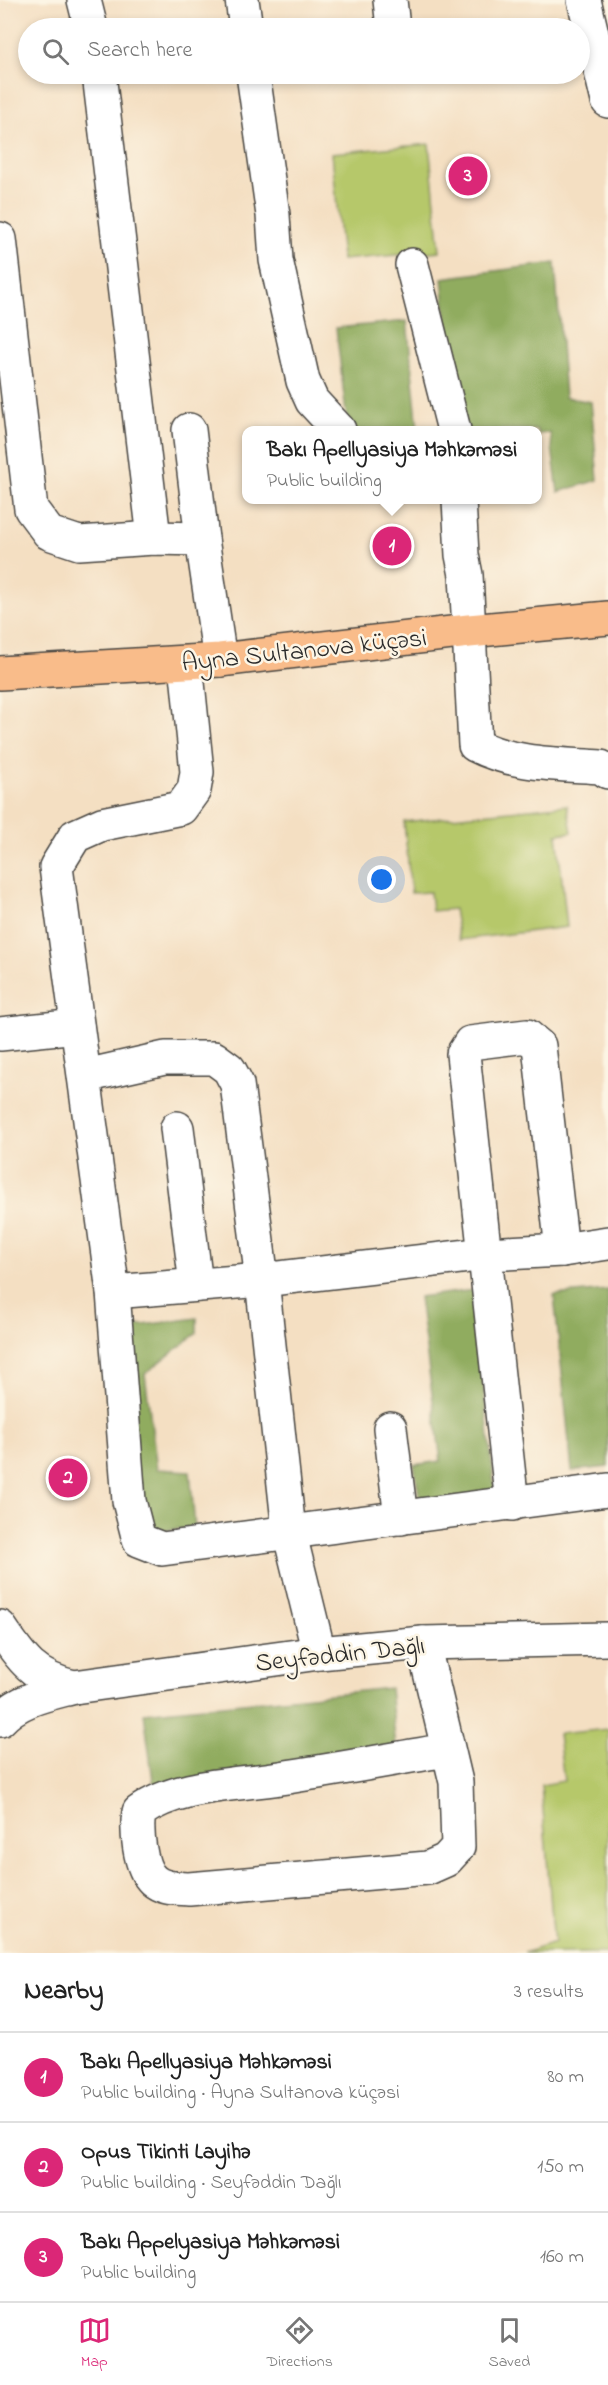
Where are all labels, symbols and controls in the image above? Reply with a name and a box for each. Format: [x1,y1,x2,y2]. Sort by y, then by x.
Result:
search box [18,18,590,84]
icon: search [39,35,72,68]
text: Search here [87,35,192,67]
pin: 3 [448,154,488,198]
popup [242,426,542,504]
text: Bakı Apellyasiya Məhkəməsi [267,435,517,467]
text: Public building [267,467,382,496]
pin: 1 [372,524,412,568]
street label: Ayna Sultanova küçəsi [180,620,429,684]
your location [367,865,396,894]
pin: 2 [48,1456,88,1500]
street label: Seyfəddin Dağlı [254,1628,427,1684]
text: Nearby [24,1973,103,2011]
text: 3 results [514,1978,584,2007]
text: Bakı Apellyasiya Məhkəməsi [81,2047,332,2079]
text: 1 [40,2063,47,2092]
text: 80 m [547,2063,584,2092]
text: Public building · Ayna Sultanova küçəsi [81,2079,400,2108]
text: Opus Tikinti Layihə [81,2137,251,2169]
text: 2 [39,2153,48,2182]
text: 150 m [537,2153,584,2182]
text: Public building · Seyfəddin Dağlı [81,2169,342,2198]
text: Bakı Appelyasiya Məhkəməsi [81,2227,340,2259]
text: 3 [39,2243,48,2272]
text: 160 m [540,2243,584,2272]
text: Public building [81,2259,196,2288]
tab: Map [78,2314,111,2374]
tab: Directions [266,2314,333,2374]
tab: Saved [488,2314,530,2374]

